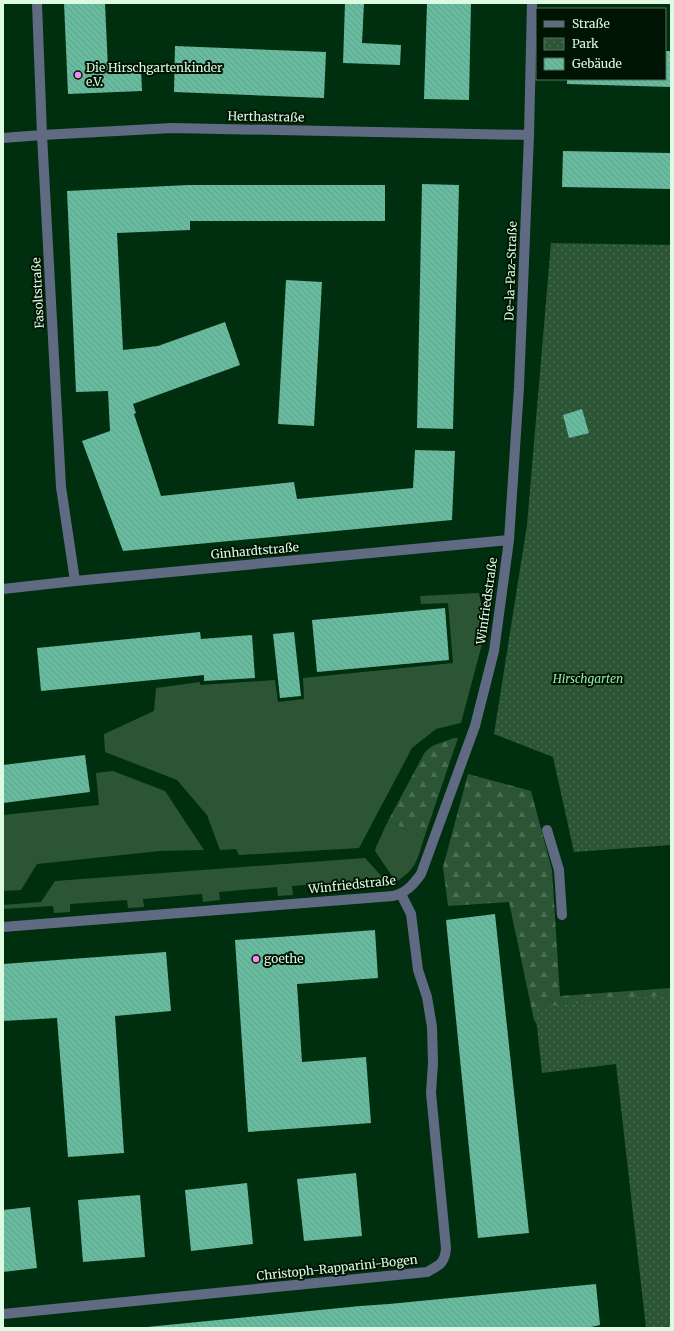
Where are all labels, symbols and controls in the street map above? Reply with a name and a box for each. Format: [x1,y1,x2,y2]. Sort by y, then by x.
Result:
legend [536,8,666,80]
text: Straße [572,16,610,31]
text: Park [572,36,599,51]
text: Gebäude [572,56,622,71]
place label: Die Hirschgartenkinder e.V. [86,60,223,89]
marker: Die Hirschgartenkinder e.V. [73,70,83,80]
street label: Herthastraße [228,108,305,125]
street label: De-la-Paz-Straße [501,221,520,321]
street label: Fasoltstraße [28,257,47,329]
street label: Ginhardtstraße [210,539,300,562]
street label: Winfriedstraße [473,556,500,647]
park label: Hirschgarten [552,671,623,686]
street label: Winfriedstraße [306,872,396,897]
place label: goethe [264,951,304,966]
marker: goethe [251,954,261,964]
street label: Christoph-Rapparini-Bogen [256,1252,418,1283]

